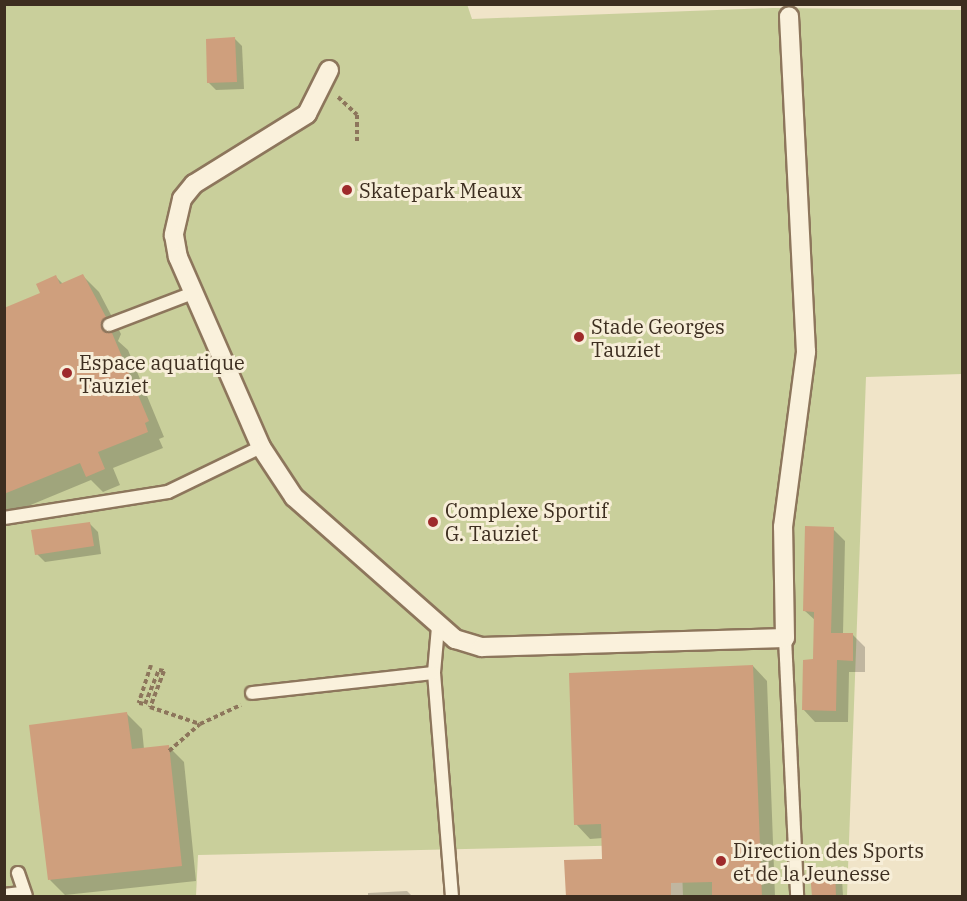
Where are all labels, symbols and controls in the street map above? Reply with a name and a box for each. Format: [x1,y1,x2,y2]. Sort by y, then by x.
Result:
place label: Skatepark Meaux [359,178,522,202]
marker: Skatepark Meaux [340,183,354,197]
place label: Stade Georges Tauziet [591,314,725,361]
marker: Stade Georges Tauziet [572,330,586,344]
place label: Espace aquatique Tauziet [79,350,245,397]
marker: Espace aquatique Tauziet [60,366,74,380]
place label: Complexe Sportif G. Tauziet [445,498,608,545]
marker: Complexe Sportif G. Tauziet [426,515,440,529]
place label: Direction des Sports et de la Jeunesse [733,838,924,885]
marker: Direction des Sports et de la Jeunesse [714,854,728,868]

